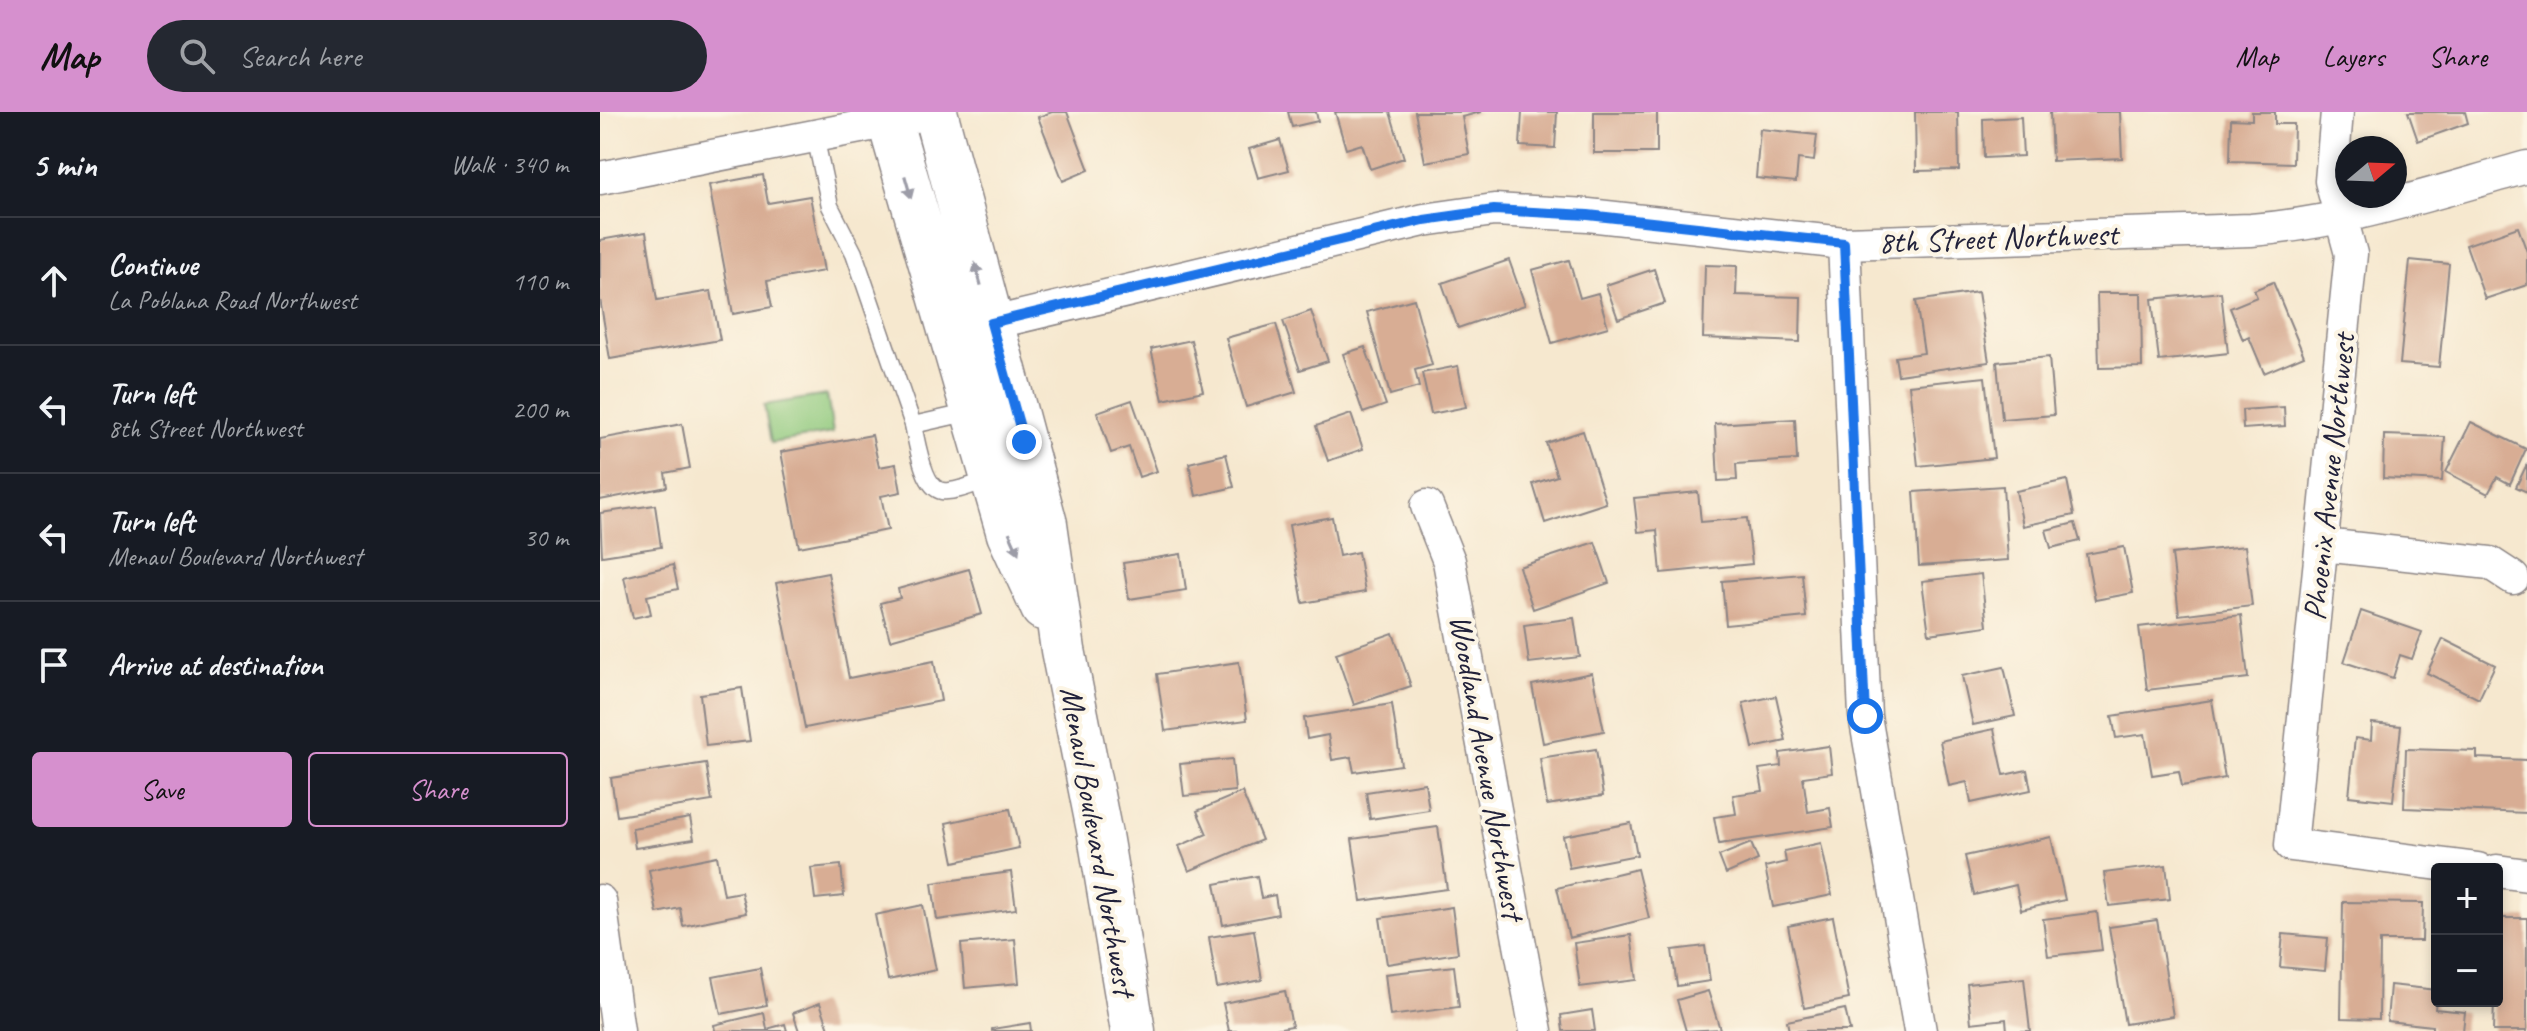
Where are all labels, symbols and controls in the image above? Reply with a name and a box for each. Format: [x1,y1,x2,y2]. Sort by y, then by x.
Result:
search box [147,20,707,92]
text: Map [40,33,99,80]
icon: search [175,34,219,78]
text: Search here [239,37,361,75]
text: Map [2236,39,2279,74]
text: Layers [2323,39,2384,74]
text: Share [2428,39,2487,74]
north arrow [2335,136,2407,208]
text: 5 min [32,143,97,186]
text: Walk · 340 m [451,148,568,181]
one-way arrow [902,176,915,200]
street label: 8th Street Northwest [1878,213,2122,263]
text: Continue [108,246,198,284]
icon: ahead [32,259,76,303]
one-way arrow [972,262,984,287]
text: 110 m [512,265,568,298]
text: La Poblana Road Northwest [108,284,357,317]
street label: Phoenix Avenue Northwest [2294,328,2365,622]
text: Turn left [108,374,195,412]
icon: left [32,387,76,431]
text: 200 m [512,393,568,426]
text: 8th Street Northwest [108,412,303,445]
route end [1006,424,1042,460]
text: Turn left [108,502,195,540]
icon: left [32,515,76,559]
text: 30 m [524,521,568,554]
one-way arrow [1007,532,1020,555]
text: Menaul Boulevard Northwest [108,540,362,573]
street label: Woodland Avenue Northwest [1440,612,1535,927]
icon: arrive [32,643,76,687]
text: Arrive at destination [108,646,323,684]
street label: Menaul Boulevard Northwest [1051,683,1146,1003]
route start [1847,698,1883,734]
button: Save [32,752,292,827]
button: Share [308,752,568,827]
map controls [2431,863,2503,1007]
button: + [2431,863,2503,935]
button: − [2431,935,2503,1007]

